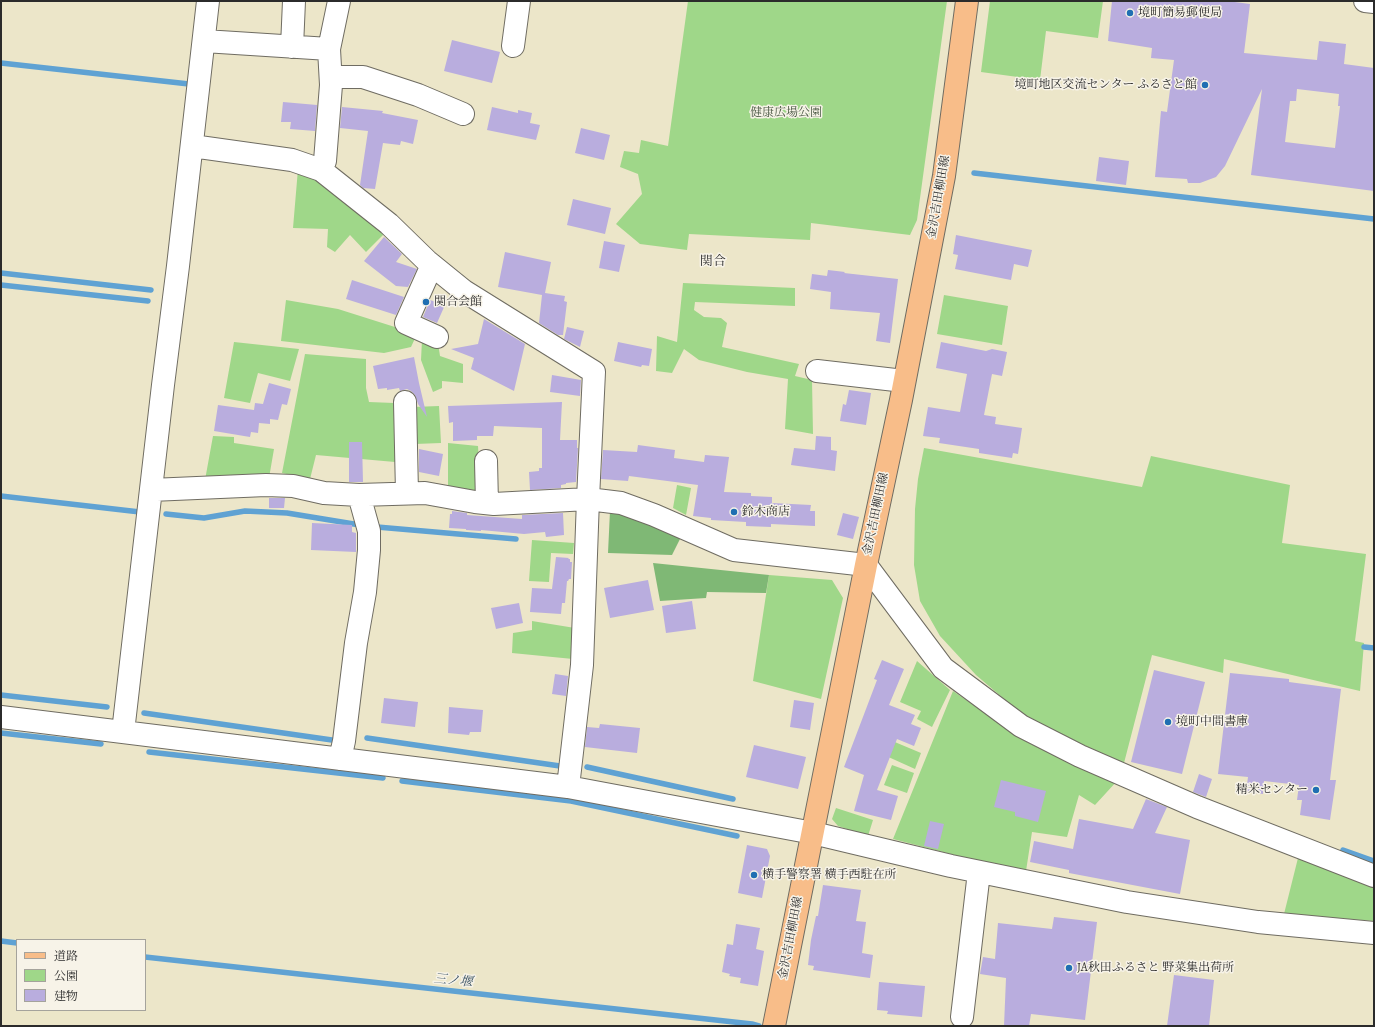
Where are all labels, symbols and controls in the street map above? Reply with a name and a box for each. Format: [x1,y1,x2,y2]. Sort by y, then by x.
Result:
place label: 境町簡易郵便局 [1138,6,1222,20]
marker: 境町簡易郵便局 [1125,8,1135,18]
place label: 境町地区交流センター ふるさと館 [1015,78,1197,92]
marker: 境町地区交流センター ふるさと館 [1200,80,1210,90]
park label: 健康広場公園 [750,106,822,120]
street label: 金沢吉田柳田線 [925,154,953,240]
district label: 関合 [700,254,726,270]
place label: 関合会館 [434,295,482,309]
marker: 関合会館 [421,297,431,307]
street label: 金沢吉田柳田線 [860,471,892,557]
place label: 鈴木商店 [742,505,790,519]
marker: 鈴木商店 [729,507,739,517]
place label: 境町中間書庫 [1176,715,1248,729]
marker: 境町中間書庫 [1163,717,1173,727]
place label: 精米センター [1236,783,1308,797]
marker: 精米センター [1311,785,1321,795]
place label: 横手警察署 横手西駐在所 [762,868,896,882]
marker: 横手警察署 横手西駐在所 [749,870,759,880]
street label: 金沢吉田柳田線 [776,895,806,981]
legend [16,939,146,1011]
text: 道路 [54,948,78,964]
place label: JA秋田ふるさと 野菜集出荷所 [1077,961,1234,975]
marker: JA秋田ふるさと 野菜集出荷所 [1064,963,1074,973]
text: 公園 [54,968,78,984]
water label: 三ノ堰 [433,971,473,991]
text: 建物 [54,988,78,1004]

